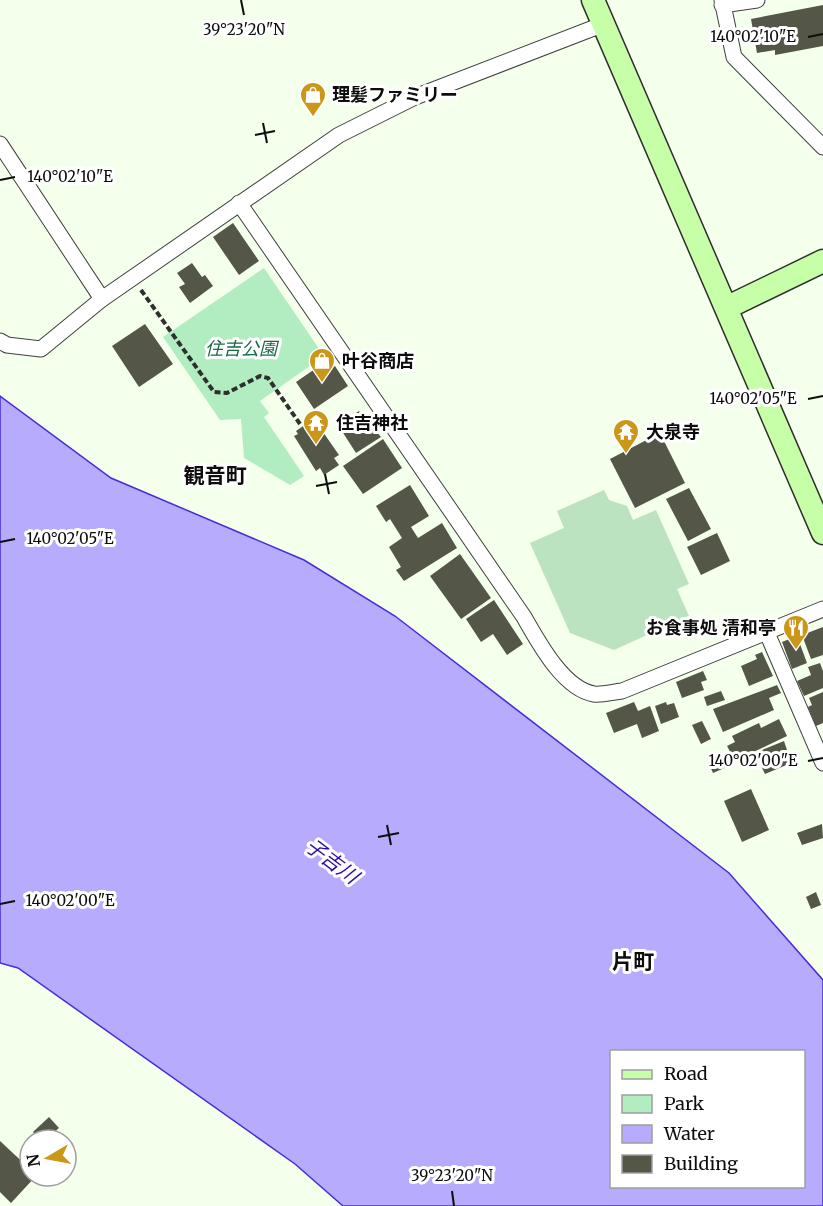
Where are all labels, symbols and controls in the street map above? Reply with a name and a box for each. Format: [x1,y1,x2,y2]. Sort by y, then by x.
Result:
text: 39°23'20"N [203,20,285,39]
text: 140°02'10"E [710,27,796,46]
shop icon: 理髪ファミリー [298,80,328,118]
place label: 理髪ファミリー [332,83,458,106]
text: 140°02'10"E [27,167,113,186]
park label: 住吉公園 [205,337,280,360]
shop icon: 叶谷商店 [307,346,337,384]
place label: 叶谷商店 [342,349,414,372]
text: 140°02'05"E [709,389,797,408]
temple icon: 住吉神社 [301,408,331,446]
place label: 住吉神社 [336,411,408,434]
temple icon: 大泉寺 [611,417,641,455]
place label: 大泉寺 [646,420,700,443]
district label: 観音町 [184,462,247,489]
text: 140°02'05"E [26,529,114,548]
restaurant icon: お食事処 清和亭 [781,613,811,651]
place label: お食事処 清和亭 [646,616,776,639]
text: 140°02'00"E [709,751,798,770]
water label: 子吉川 [301,833,365,890]
text: 140°02'00"E [26,891,115,910]
district label: 片町 [612,948,654,975]
legend [610,1050,805,1188]
text: Road [664,1062,708,1085]
text: Park [664,1092,705,1115]
text: Water [663,1122,715,1145]
north arrow [18,1128,78,1188]
text: N [22,1152,44,1169]
text: Building [664,1152,738,1175]
text: 39°23'20"N [411,1166,493,1185]

